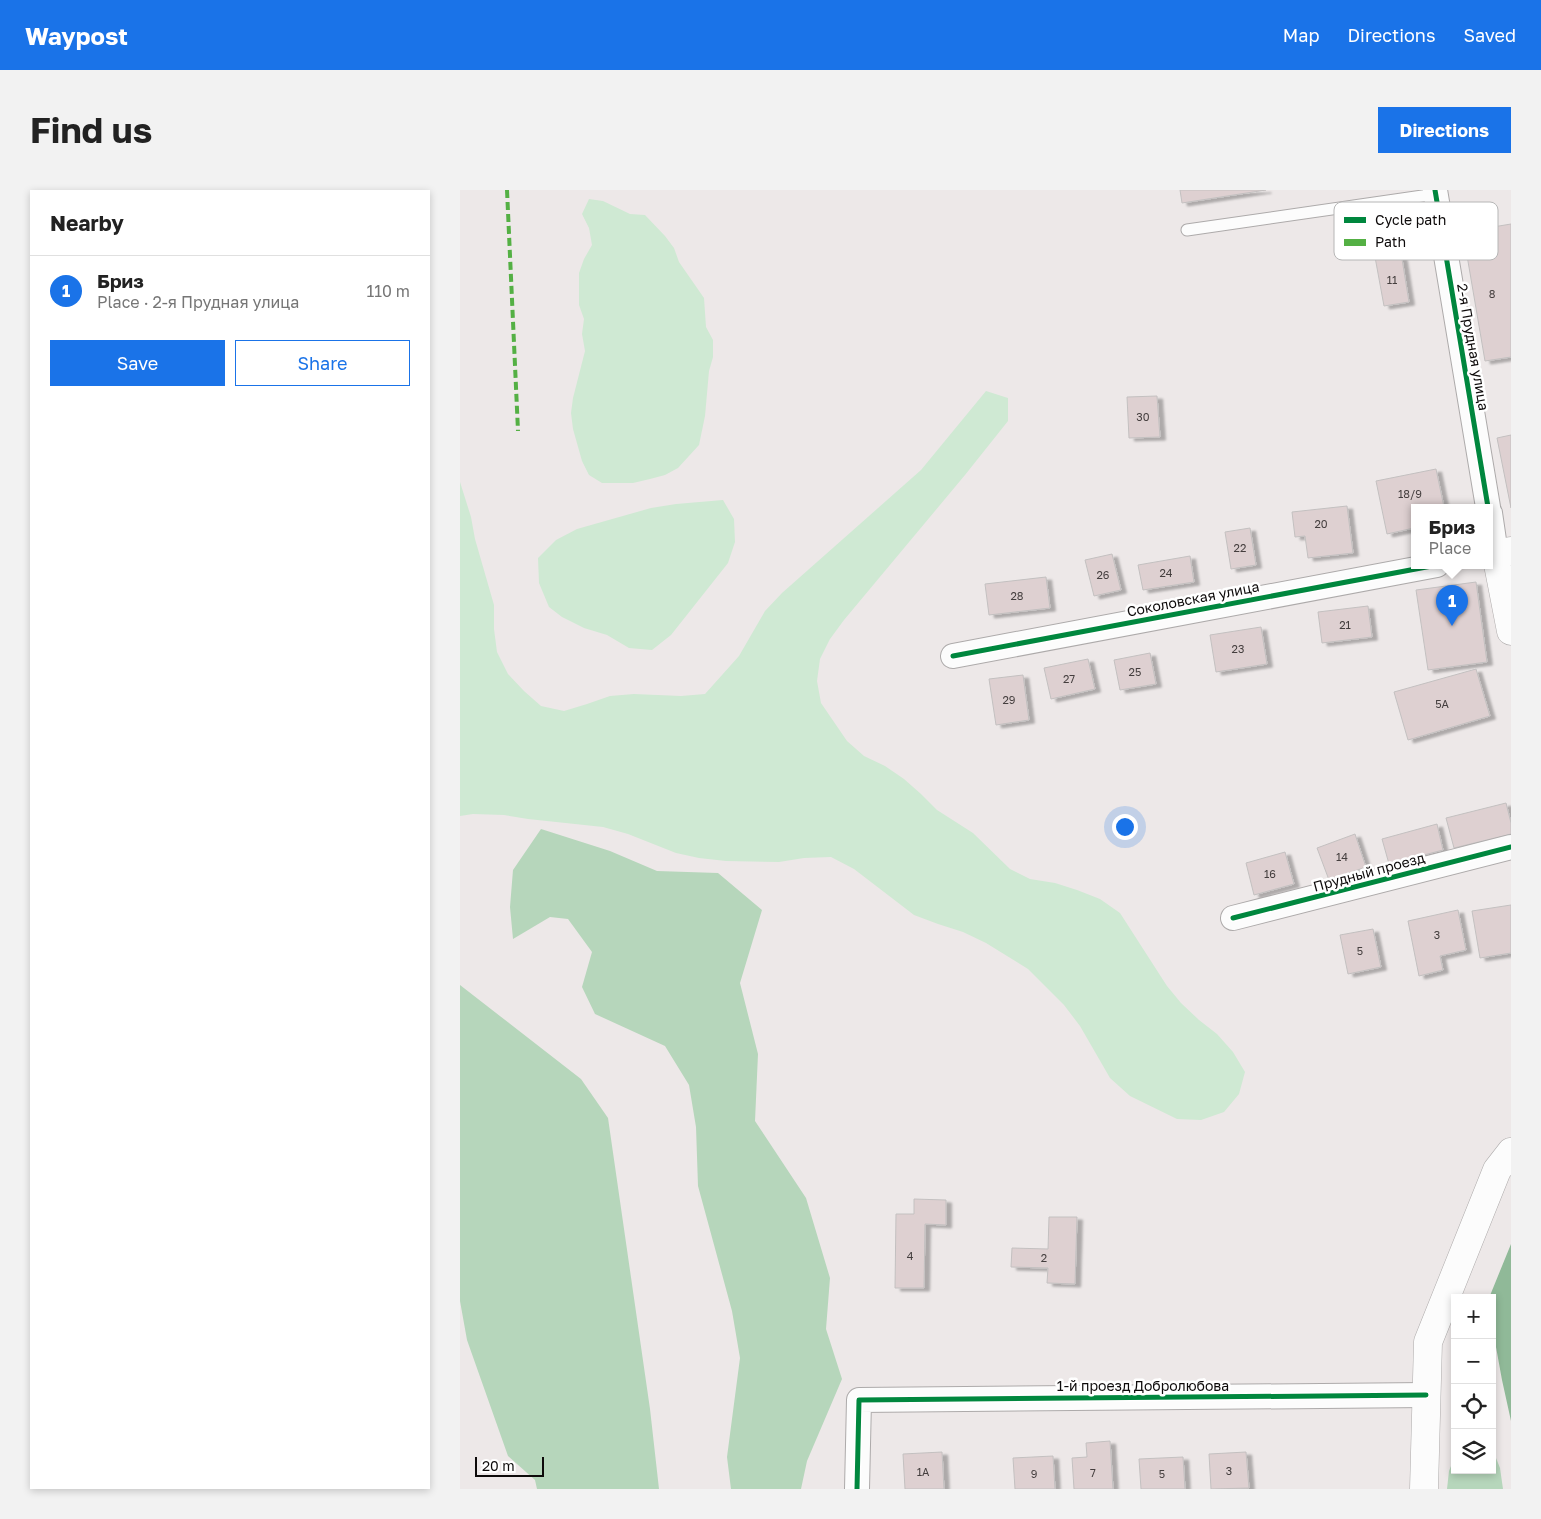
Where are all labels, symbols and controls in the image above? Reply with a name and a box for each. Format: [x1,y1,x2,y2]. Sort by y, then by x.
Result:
text: Waypost [25,21,128,50]
text: Map [1283,24,1319,46]
text: Directions [1347,24,1435,46]
text: Saved [1463,24,1516,46]
button: Directions [1378,107,1511,153]
text: Find us [30,109,152,151]
legend [1334,202,1498,260]
text: Nearby [50,210,124,236]
text: Cycle path [1375,211,1446,228]
text: Path [1375,233,1406,250]
text: Бриз [97,269,144,292]
house number: 11 [1387,273,1397,286]
text: 1 [62,281,70,301]
text: 110 m [366,281,410,301]
street label: 2-я Прудная улица [1454,282,1493,412]
house number: 8 [1489,287,1496,300]
text: Place · 2-я Прудная улица [97,292,299,312]
button: Save [50,340,225,386]
button: Share [235,340,410,386]
house number: 30 [1136,410,1150,423]
house number: 18/9 [1398,487,1422,500]
popup [1411,504,1493,569]
text: Бриз [1429,515,1475,538]
house number: 20 [1314,517,1328,530]
text: Place [1429,538,1471,558]
house number: 22 [1234,541,1246,554]
house number: 24 [1159,566,1173,579]
house number: 26 [1096,568,1110,581]
street label: Соколовская улица [1125,577,1260,620]
pin: 1 [1436,585,1468,626]
house number: 28 [1010,589,1024,602]
house number: 21 [1339,618,1351,631]
house number: 23 [1232,642,1244,655]
house number: 25 [1129,665,1141,678]
house number: 27 [1063,672,1075,685]
house number: 29 [1002,693,1016,706]
house number: 5А [1435,697,1450,710]
your location [1112,814,1138,840]
street label: Прудный проезд [1311,848,1427,895]
house number: 14 [1336,850,1348,863]
house number: 16 [1264,867,1276,880]
house number: 3 [1434,928,1440,941]
house number: 5 [1357,944,1363,957]
house number: 4 [907,1249,914,1262]
house number: 2 [1041,1251,1047,1264]
map controls [1451,1294,1496,1474]
button: + [1451,1294,1496,1339]
button: − [1451,1339,1496,1384]
street label: 1-й проезд Добролюбова [1057,1377,1229,1394]
button: locate [1451,1384,1496,1429]
button: layers [1451,1429,1496,1474]
scale bar [475,1454,544,1477]
text: 20 m [482,1457,515,1474]
house number: 3 [1226,1464,1232,1477]
house number: 1А [917,1465,930,1478]
house number: 7 [1090,1466,1096,1479]
house number: 9 [1031,1467,1037,1480]
house number: 5 [1159,1467,1165,1480]

